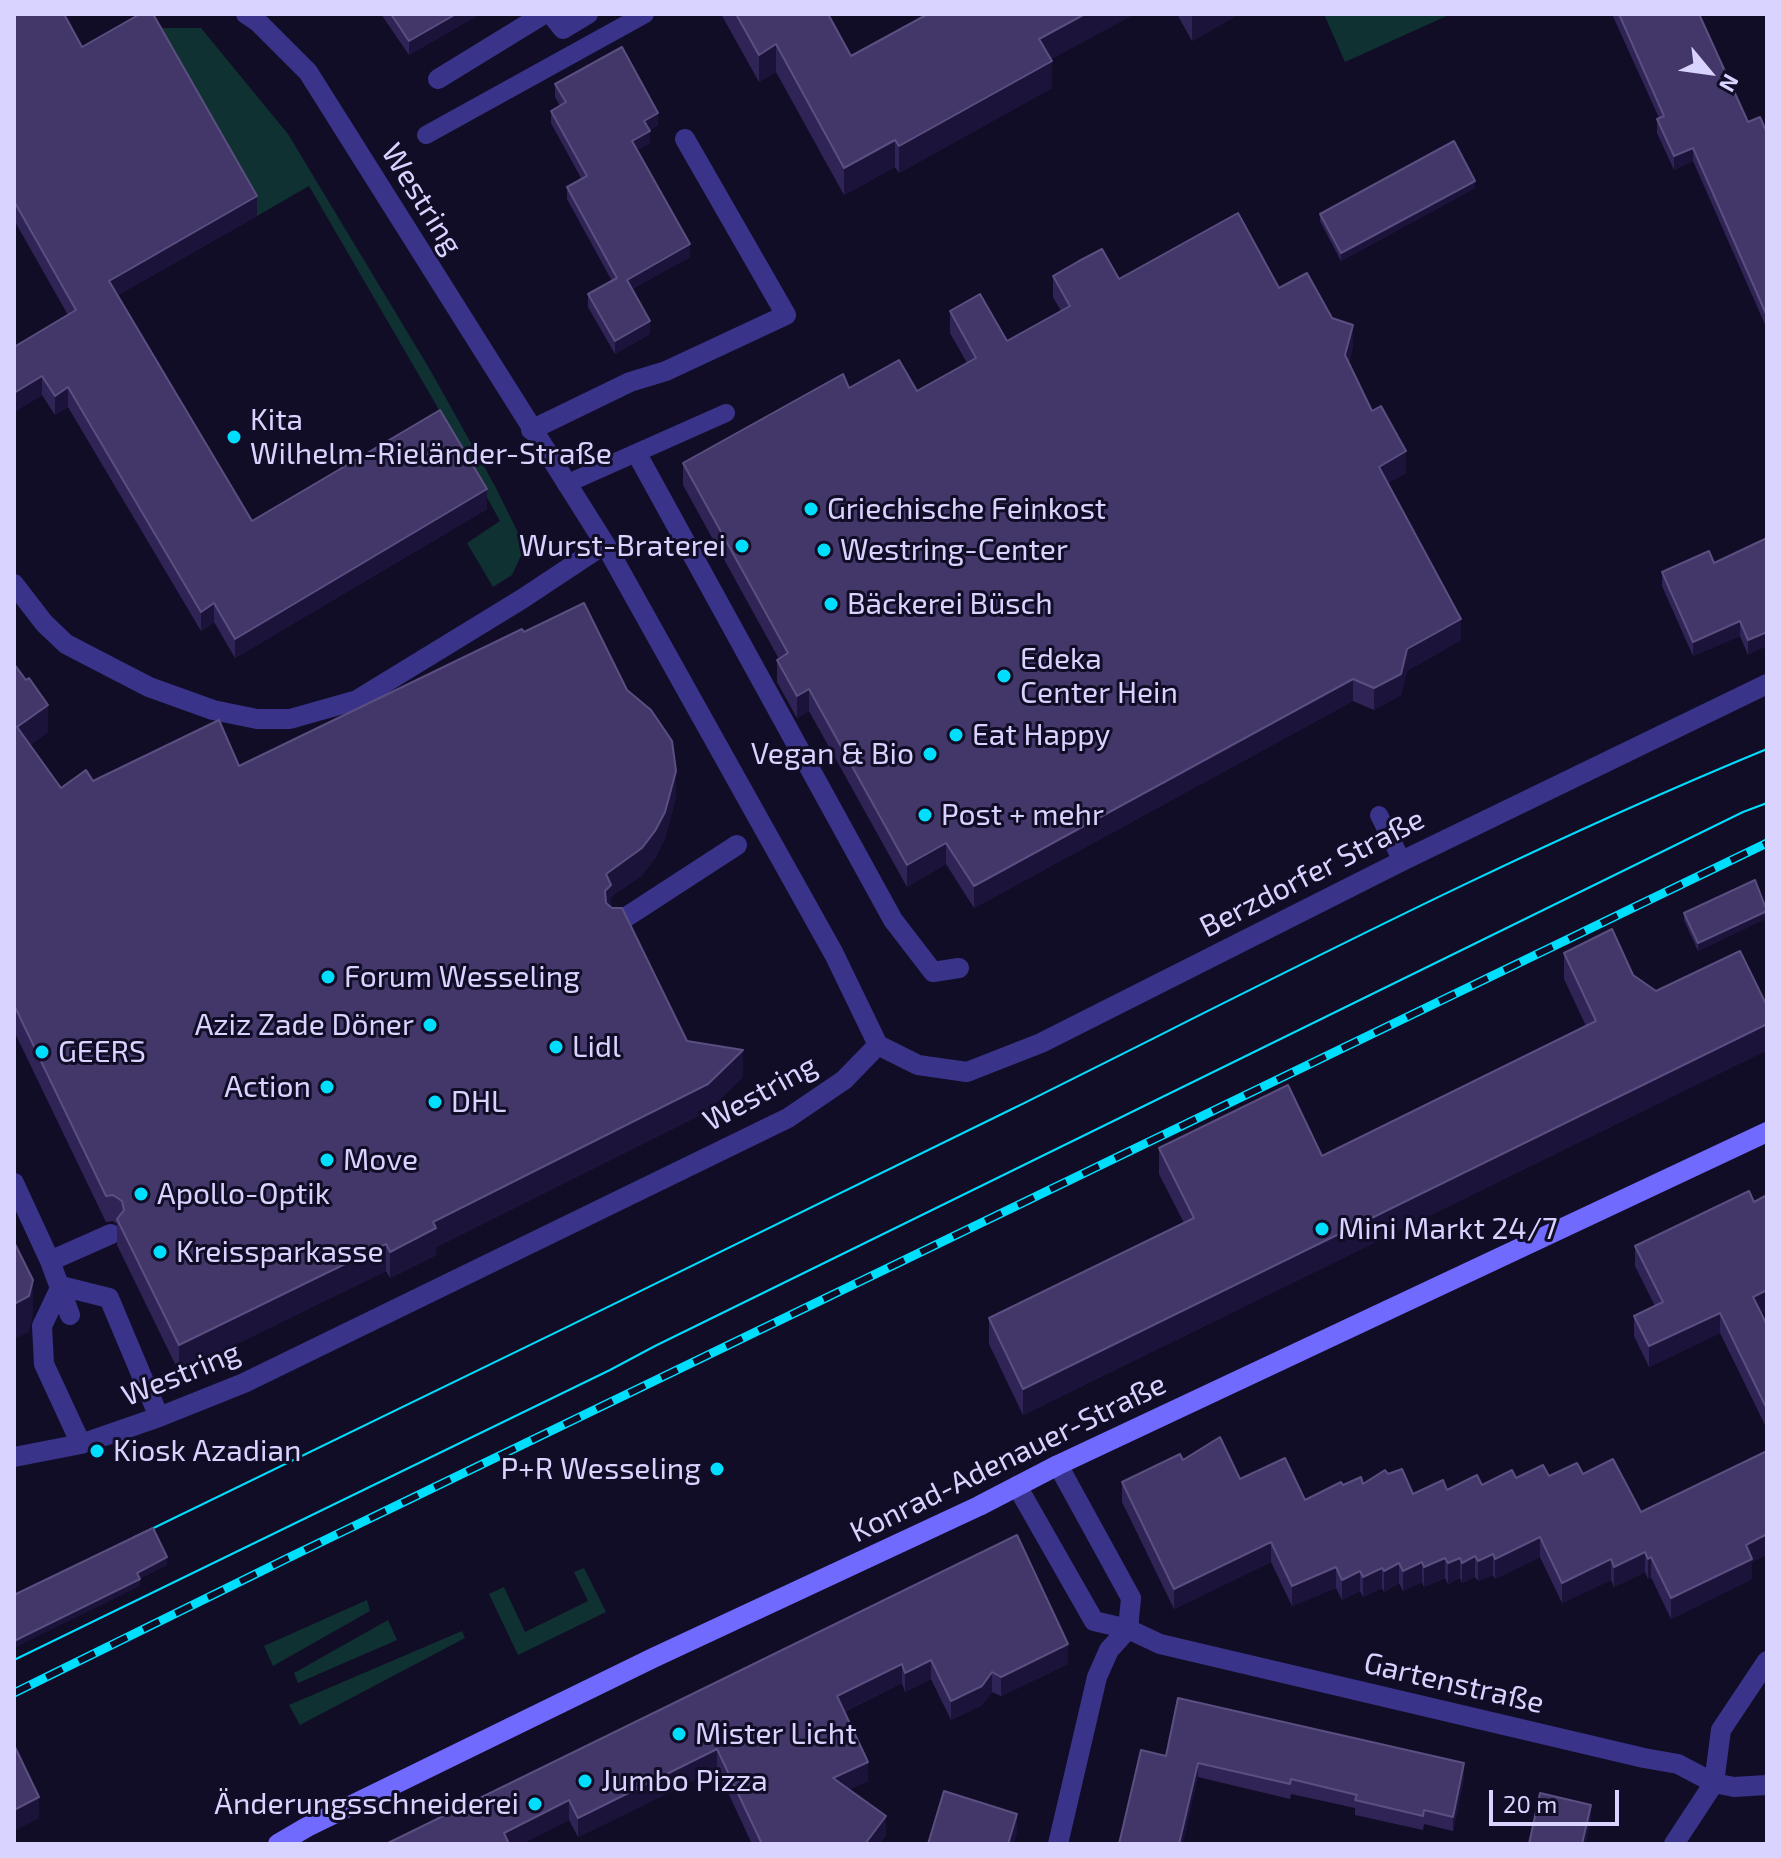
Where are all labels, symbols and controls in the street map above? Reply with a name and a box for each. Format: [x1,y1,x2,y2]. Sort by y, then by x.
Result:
north arrow [1669,32,1749,112]
text: N [1715,70,1745,97]
street label: Westring [374,137,470,261]
place label: Kita Wilhelm-Rieländer-Straße [250,402,612,472]
marker: Kita Wilhelm-Rieländer-Straße [225,428,243,446]
place label: Griechische Feinkost [827,491,1106,527]
marker: Griechische Feinkost [802,500,820,518]
place label: Wurst-Braterei [519,528,726,564]
place label: Westring-Center [840,532,1068,568]
marker: Wurst-Braterei [733,537,751,555]
marker: Westring-Center [815,541,833,559]
place label: Bäckerei Büsch [847,586,1053,622]
marker: Bäckerei Büsch [822,595,840,613]
place label: Edeka Center Hein [1020,641,1178,712]
marker: Edeka Center Hein [995,667,1013,685]
place label: Eat Happy [972,717,1110,753]
marker: Eat Happy [947,726,965,744]
place label: Vegan & Bio [751,736,914,772]
marker: Vegan & Bio [921,745,939,763]
place label: Post + mehr [941,797,1104,833]
street label: Berzdorfer Straße [1194,801,1430,945]
marker: Post + mehr [916,806,934,824]
place label: Forum Wesseling [344,959,580,995]
marker: Forum Wesseling [319,968,337,986]
place label: Aziz Zade Döner [195,1007,414,1043]
marker: Aziz Zade Döner [421,1016,439,1034]
place label: Lidl [572,1029,621,1065]
place label: GEERS [58,1034,146,1070]
marker: Lidl [547,1038,565,1056]
marker: GEERS [33,1043,51,1061]
street label: Westring [697,1047,823,1139]
place label: Action [224,1069,311,1105]
marker: Action [318,1078,336,1096]
place label: DHL [451,1084,506,1120]
marker: DHL [426,1093,444,1111]
place label: Move [343,1142,418,1178]
marker: Move [318,1151,336,1169]
place label: Apollo-Optik [157,1176,330,1212]
marker: Apollo-Optik [132,1185,150,1203]
place label: Mini Markt 24/7 [1338,1211,1558,1247]
marker: Mini Markt 24/7 [1313,1220,1331,1238]
place label: Kreissparkasse [176,1234,384,1270]
marker: Kreissparkasse [151,1243,169,1261]
street label: Westring [117,1334,245,1414]
street label: Konrad-Adenauer-Straße [844,1366,1172,1550]
place label: Kiosk Azadian [113,1433,301,1469]
marker: Kiosk Azadian [88,1442,106,1460]
place label: P+R Wesseling [500,1451,701,1487]
marker: P+R Wesseling [708,1460,726,1478]
street label: Gartenstraße [1360,1645,1548,1721]
place label: Mister Licht [695,1716,857,1752]
marker: Mister Licht [670,1725,688,1743]
place label: Jumbo Pizza [601,1763,768,1799]
marker: Jumbo Pizza [576,1772,594,1790]
scale bar [1493,1774,1623,1824]
place label: Änderungsschneiderei [214,1786,519,1822]
text: 20 m [1503,1789,1557,1818]
marker: Änderungsschneiderei [526,1795,544,1813]

